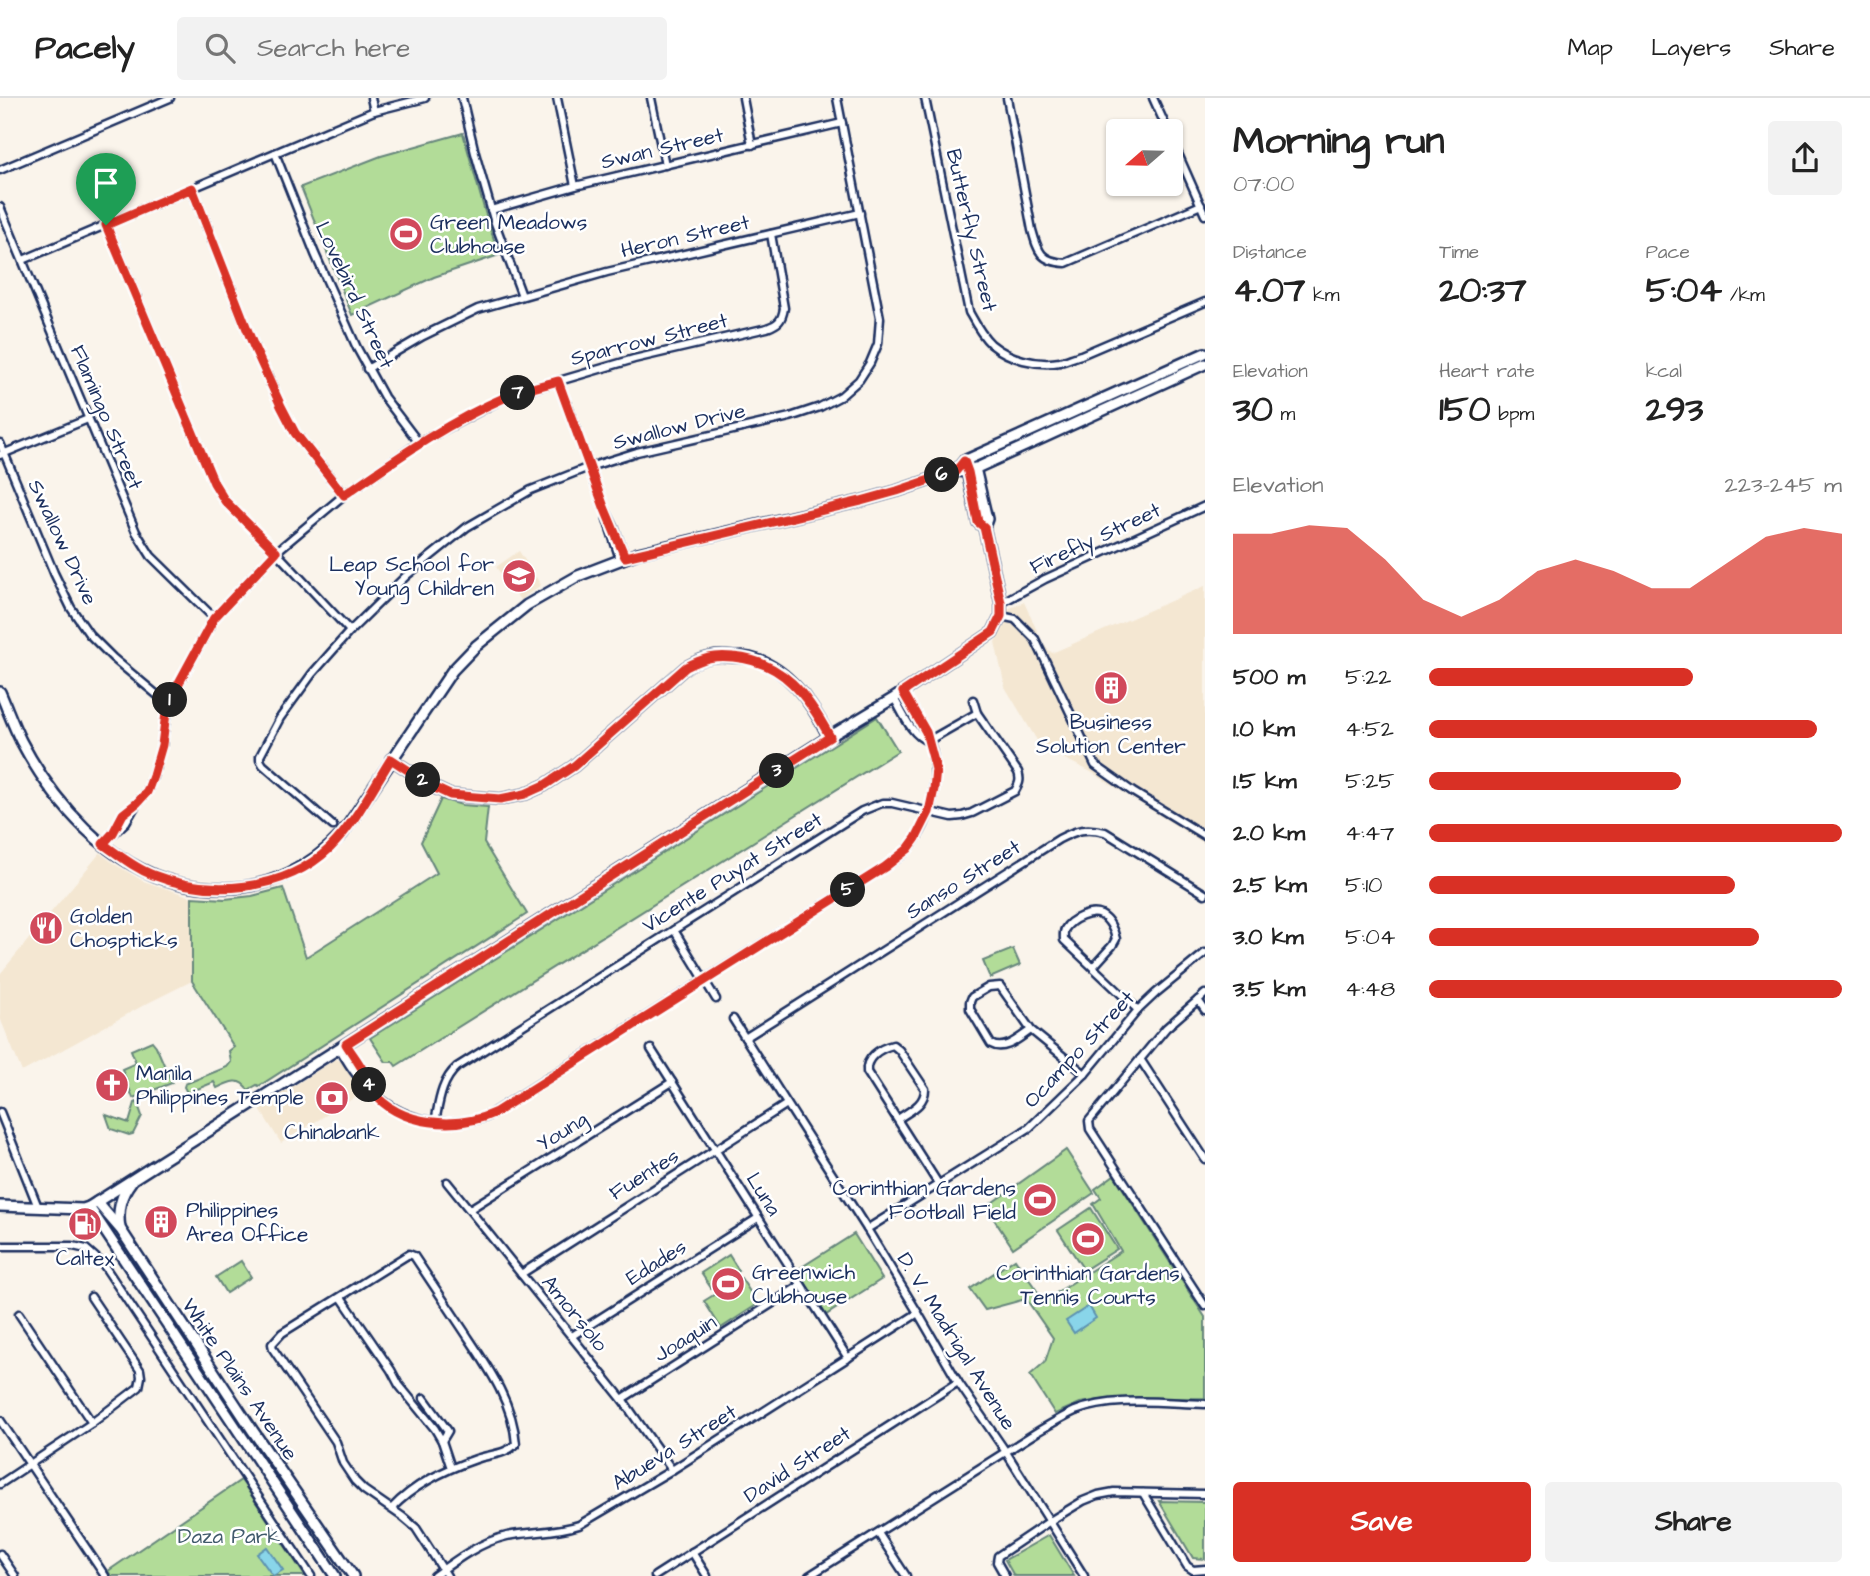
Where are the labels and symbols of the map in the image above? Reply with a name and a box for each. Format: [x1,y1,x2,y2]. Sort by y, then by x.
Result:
north arrow [1106,119,1183,196]
street label: Swan Street [598,120,727,177]
street label: Butterfly Street [937,146,1004,315]
pin [76,153,136,225]
street label: Heron Street [618,207,753,265]
place label: Green Meadows Clubhouse [430,208,587,261]
sports icon: Green Meadows Clubhouse [387,215,425,253]
street label: Lovebird Street [308,217,402,374]
street label: Sparrow Street [567,306,731,374]
street label: Flamingo Street [61,340,150,495]
pin: 7 [500,376,536,410]
street label: Swallow Drive [610,396,748,457]
pin: 6 [925,458,960,492]
street label: Swallow Drive [21,475,104,610]
street label: Firefly Street [1025,495,1167,583]
place label: Leap School for Young Children [329,550,494,605]
school or university icon: Leap School for Young Children [500,557,538,595]
building icon: Business Solution Center [1092,669,1130,707]
pin: 1 [152,682,188,718]
place label: Business Solution Center [1036,708,1186,761]
pin: 3 [760,754,794,788]
pin: 2 [406,762,440,798]
street label: Vicente Puyat Street [637,805,830,941]
street label: Sanso Street [900,832,1027,926]
pin: 5 [830,872,866,908]
place label: Golden Chospticks [70,902,178,956]
restaurant icon: Golden Chospticks [27,909,65,947]
street label: Ocampo Street [1017,984,1143,1115]
place label: Manila Philippines Temple [136,1059,304,1113]
church icon: Manila Philippines Temple [93,1066,131,1104]
pin: 4 [352,1068,386,1102]
bank icon: Chinabank [313,1079,351,1117]
street label: Young [531,1104,594,1160]
place label: Chinabank [284,1118,380,1147]
street label: Fuentes [604,1142,685,1207]
street label: Luna [739,1167,788,1222]
place label: Corinthian Gardens Football Field [832,1174,1016,1227]
sports icon: Corinthian Gardens Football Field [1021,1181,1059,1219]
place label: Philippines Area Office [186,1196,308,1249]
building icon: Philippines Area Office [142,1203,180,1241]
fuel station icon: Caltex [66,1205,104,1243]
sports icon: Corinthian Gardens Tennis Courts [1069,1220,1107,1258]
street label: Edades [620,1232,692,1292]
place label: Caltex [56,1244,114,1273]
street label: D. V. Madrigal Avenue [888,1247,1023,1437]
place label: Greenwich Clubhouse [752,1258,856,1311]
place label: Corinthian Gardens Tennis Courts [996,1259,1180,1312]
sports icon: Greenwich Clubhouse [709,1265,747,1303]
street label: Amorsolo [535,1269,615,1358]
street label: White Plains Avenue [174,1292,305,1466]
street label: Joaquin [648,1308,722,1369]
street label: Abueva Street [606,1397,743,1497]
street label: David Street [738,1419,857,1510]
park label: Daza Park [178,1522,280,1551]

